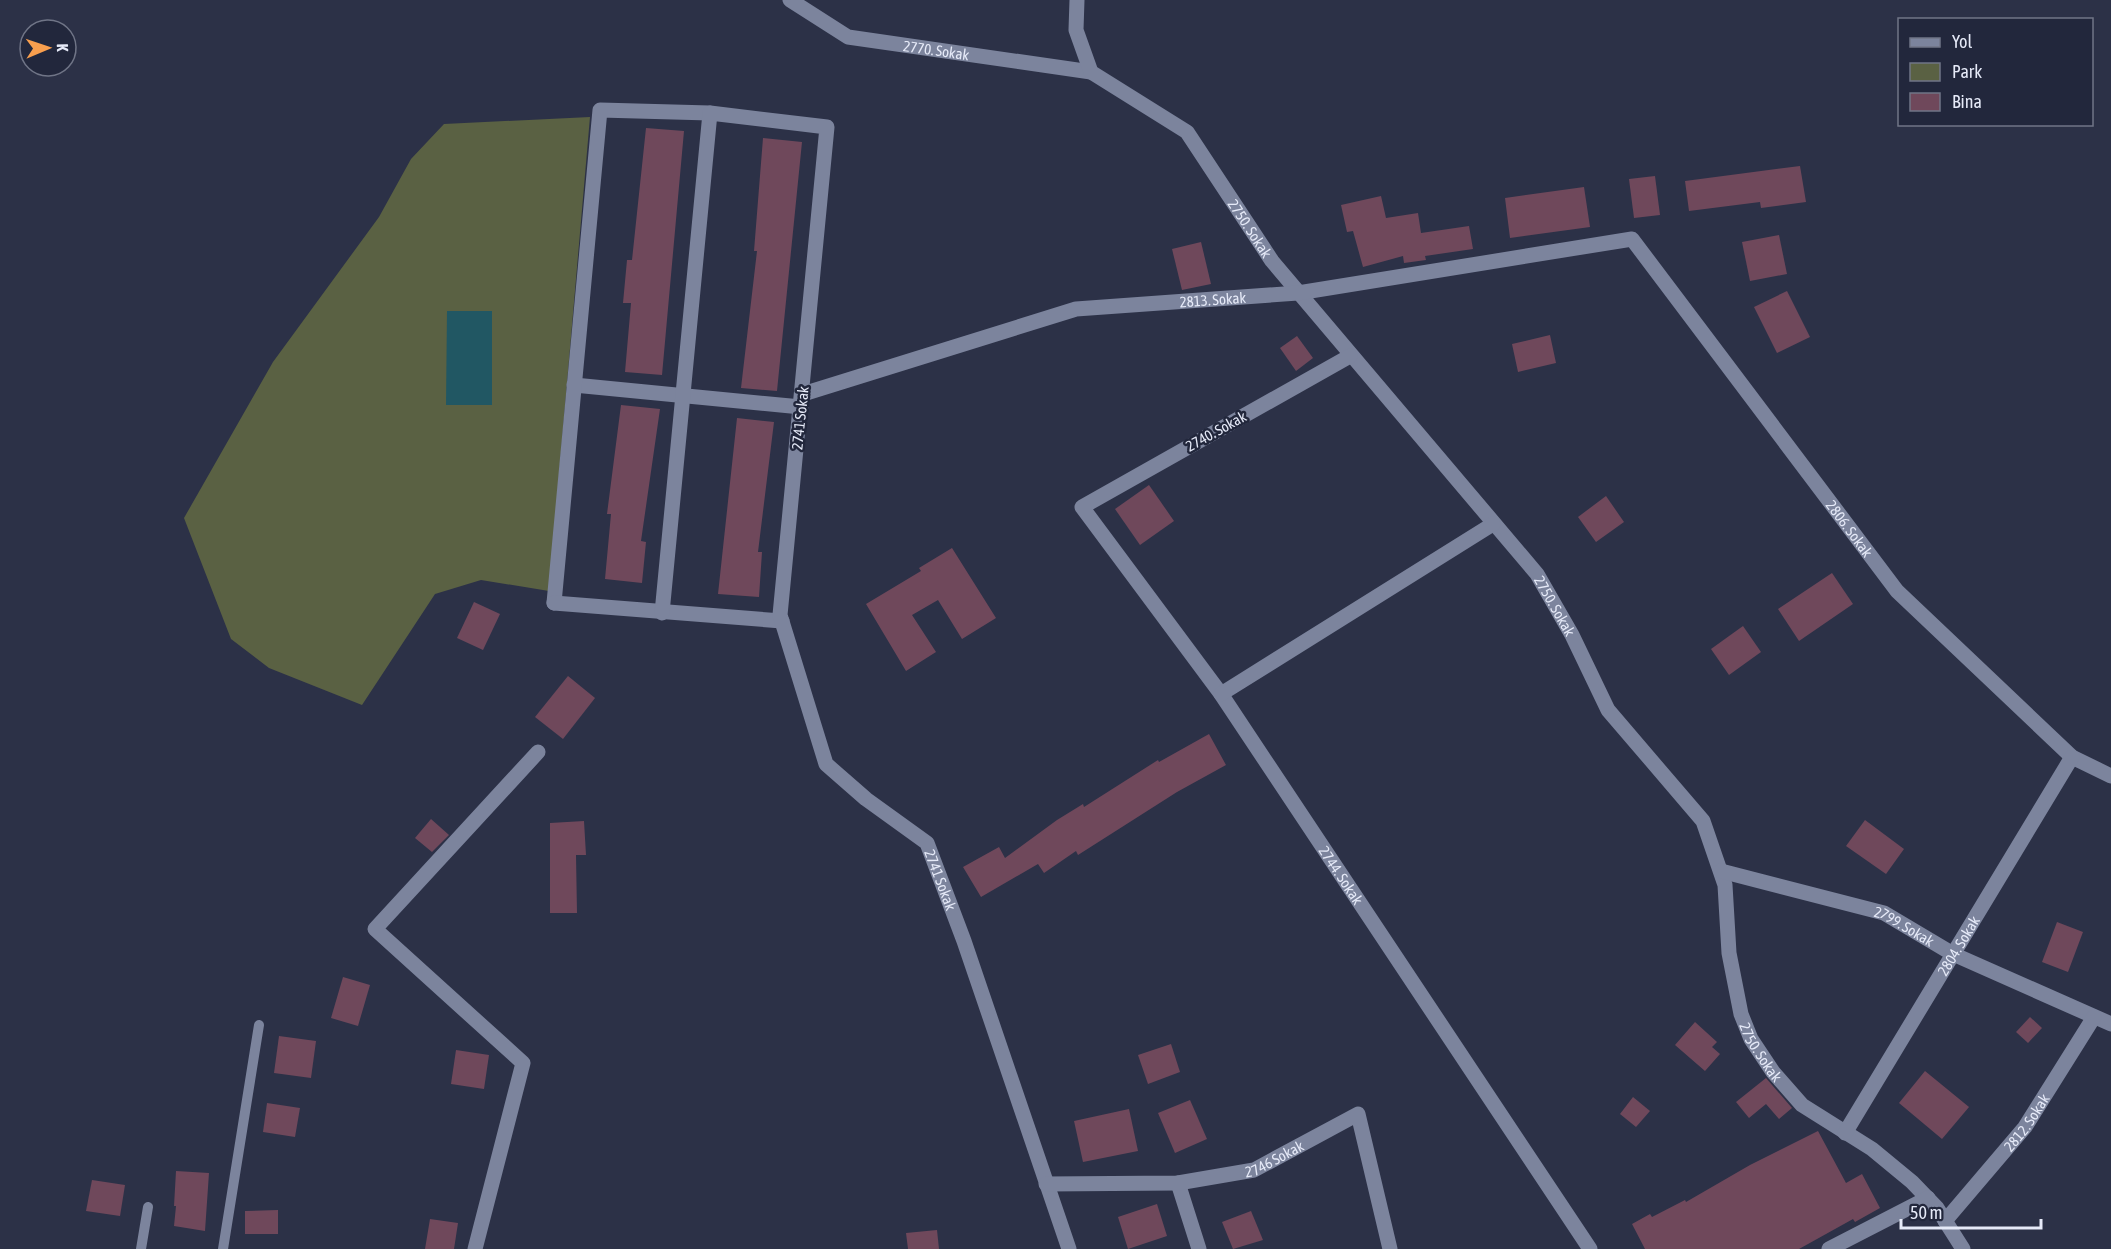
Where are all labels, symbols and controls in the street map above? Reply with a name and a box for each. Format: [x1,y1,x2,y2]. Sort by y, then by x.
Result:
north arrow [18,18,78,78]
legend [1898,18,2093,126]
text: Yol [1952,31,1972,52]
street label: 2770. Sokak [902,37,971,63]
text: K [54,43,72,52]
text: Park [1952,61,1982,82]
text: Bina [1952,91,1982,112]
street label: 2750. Sokak [1225,196,1276,261]
street label: 2813. Sokak [1179,288,1247,310]
street label: 2741 Sokak [788,385,812,451]
street label: 2740. Sokak [1183,407,1250,455]
street label: 2806. Sokak [1823,497,1877,560]
street label: 2750. Sokak [1531,573,1579,639]
street label: 2744. Sokak [1316,843,1367,908]
street label: 2741 Sokak [922,847,960,913]
street label: 2799. Sokak [1873,902,1938,950]
street label: 2804. Sokak [1934,912,1983,978]
street label: 2750. Sokak [1737,1020,1786,1085]
street label: 2812. Sokak [2000,1090,2053,1154]
street label: 2746 Sokak [1244,1136,1307,1180]
scale bar [1901,1192,2040,1230]
text: 50 m [1910,1202,1942,1223]

